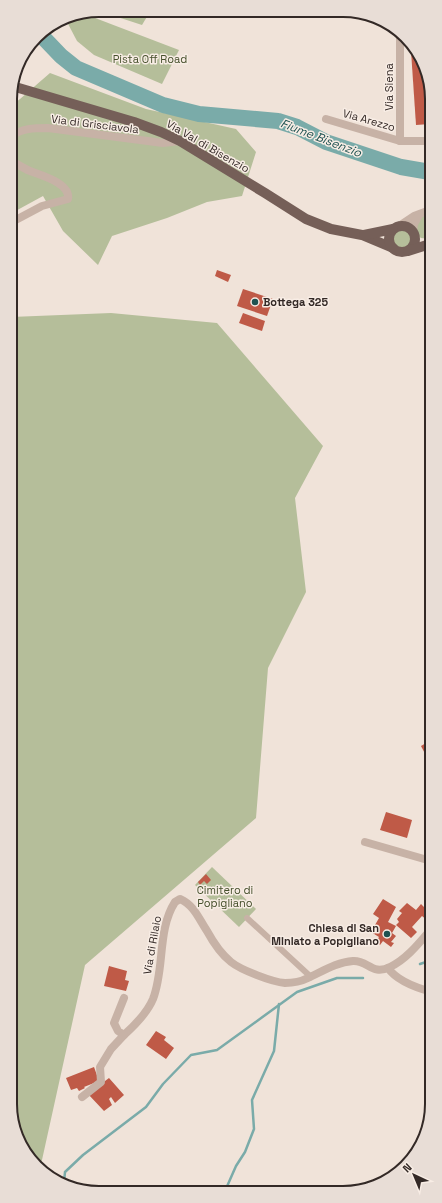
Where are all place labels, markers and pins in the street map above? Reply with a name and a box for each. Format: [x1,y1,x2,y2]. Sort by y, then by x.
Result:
place label: Bottega 325 [263,295,328,309]
marker: Bottega 325 [250,297,260,307]
place label: Chiesa di San Miniato a Popigliano [271,921,379,948]
marker: Chiesa di San Miniato a Popigliano [382,929,392,939]

